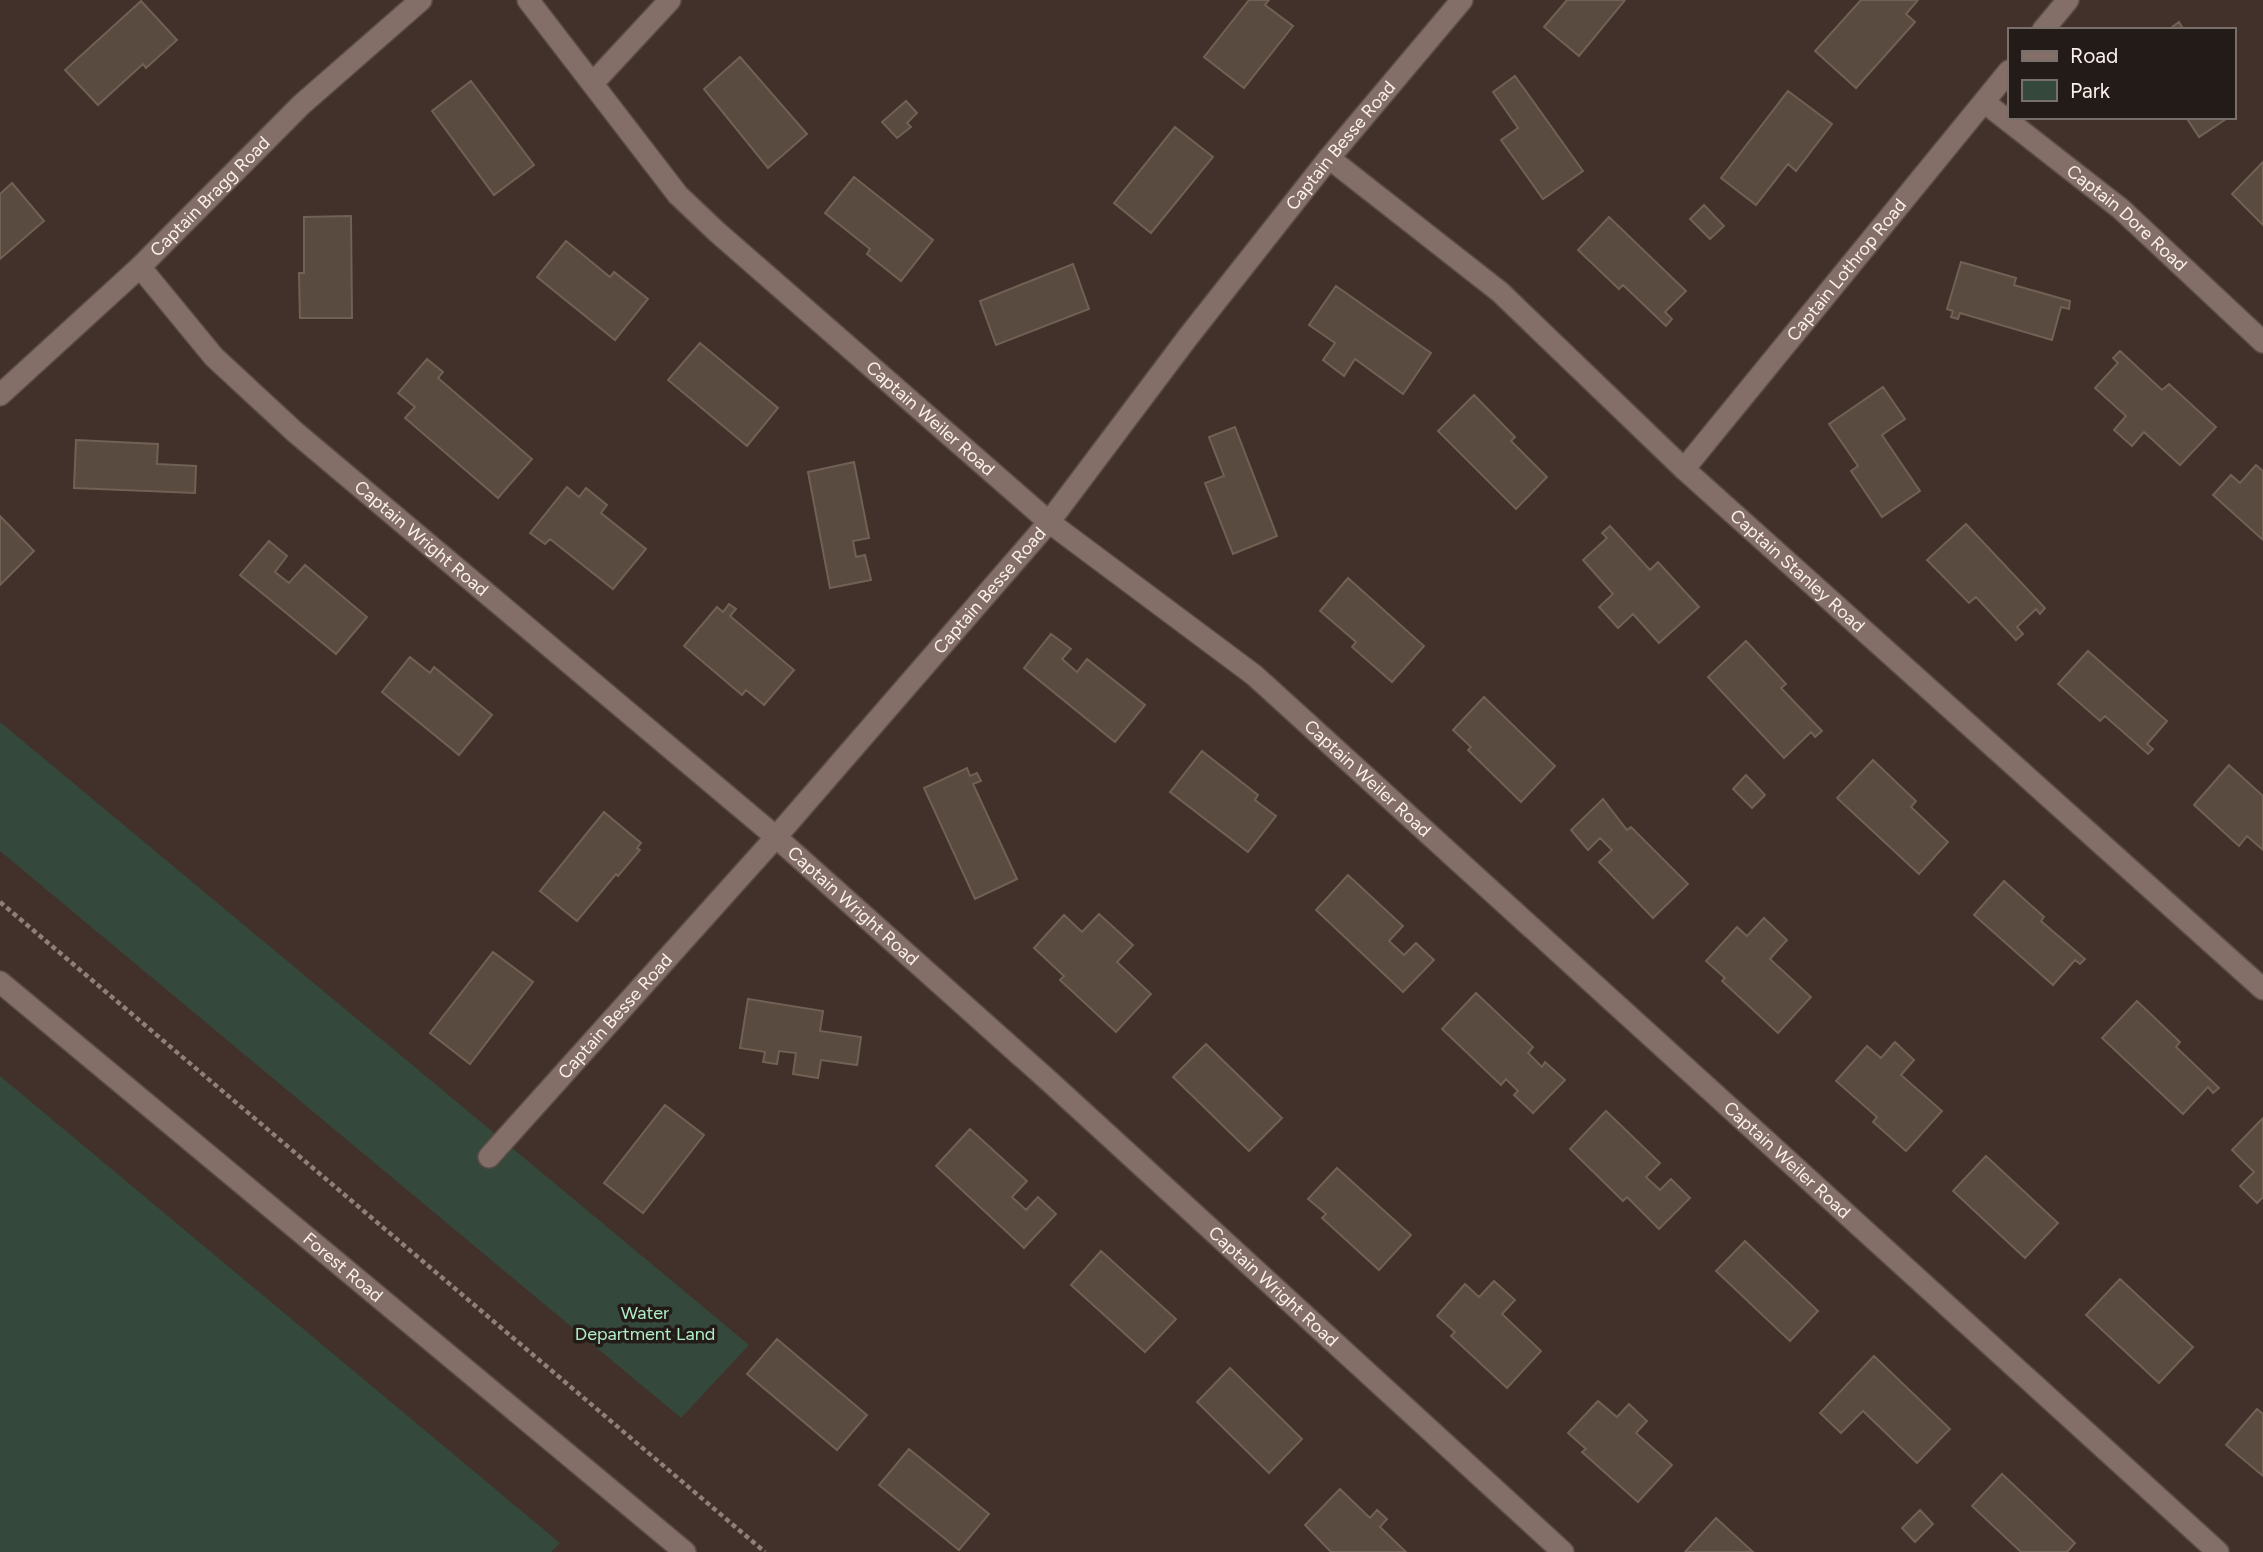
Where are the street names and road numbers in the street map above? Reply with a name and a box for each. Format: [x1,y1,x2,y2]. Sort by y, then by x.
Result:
street label: Captain Besse Road [1281,76,1400,215]
street label: Captain Bragg Road [146,132,274,261]
street label: Captain Dore Road [2062,160,2191,276]
street label: Captain Lothrop Road [1782,194,1911,346]
street label: Captain Weiler Road [861,356,999,481]
street label: Captain Wright Road [350,476,493,601]
street label: Captain Stanley Road [1726,505,1869,637]
street label: Captain Besse Road [929,523,1051,659]
street label: Captain Weiler Road [1300,715,1436,842]
street label: Captain Wright Road [783,842,923,970]
street label: Captain Besse Road [553,949,677,1084]
street label: Captain Weiler Road [1719,1097,1855,1223]
street label: Captain Wright Road [1204,1222,1343,1351]
street label: Forest Road [298,1228,387,1307]

